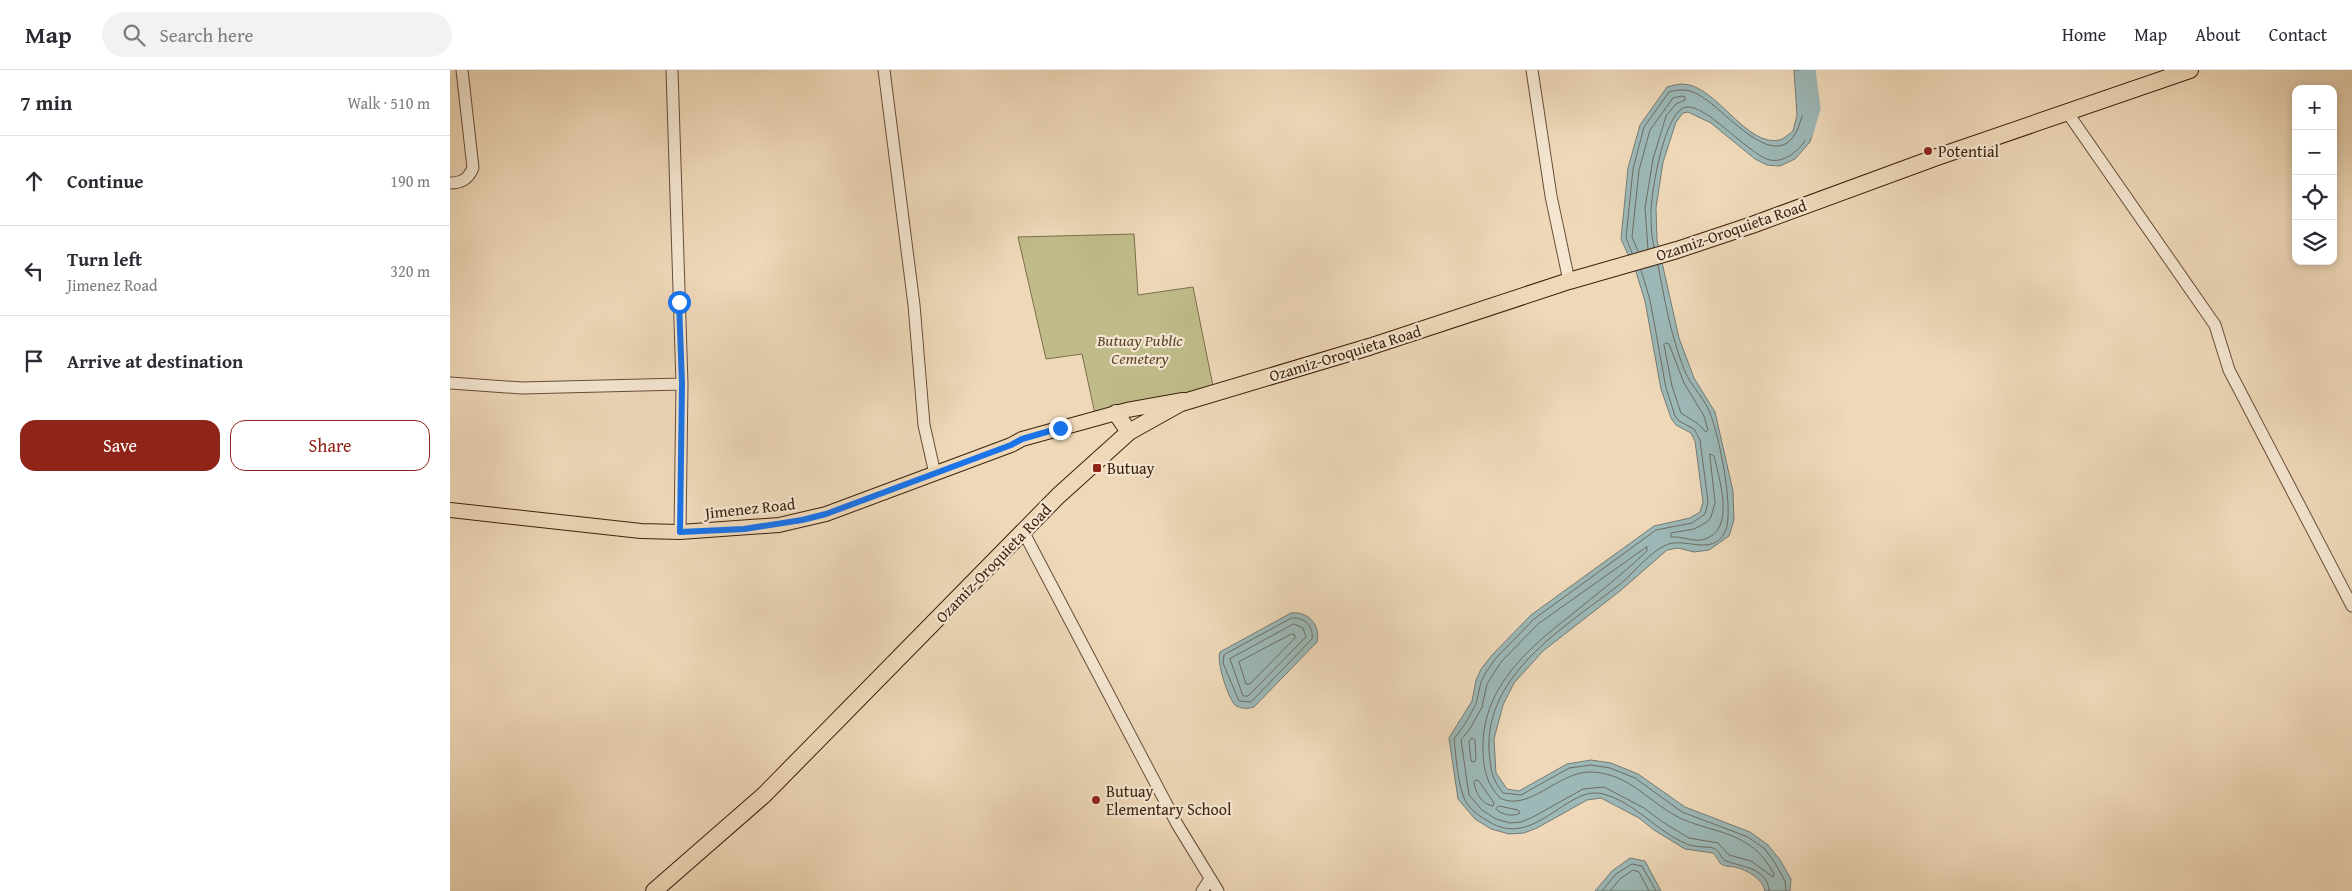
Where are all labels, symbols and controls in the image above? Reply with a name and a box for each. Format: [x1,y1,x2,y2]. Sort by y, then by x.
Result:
search box [102,12,452,57]
text: Map [25,17,72,52]
icon: search [120,21,148,49]
text: Search here [160,21,253,49]
text: Home [2062,21,2106,48]
text: Map [2134,21,2167,48]
text: About [2195,21,2241,48]
text: Contact [2269,21,2327,48]
map controls [2292,85,2337,265]
button: + [2292,85,2337,130]
text: 7 min [20,87,72,118]
text: Walk · 510 m [347,91,430,115]
button: − [2292,130,2337,175]
place label: Potential [1938,139,2000,163]
marker: Potential [1922,145,1934,157]
icon: ahead [20,167,48,195]
text: Continue [67,167,144,195]
text: 190 m [390,169,430,193]
button: locate [2292,175,2337,220]
street label: Ozamiz-Oroquieta Road [1652,193,1810,267]
button: layers [2292,220,2337,265]
text: Turn left [67,245,142,273]
icon: left [20,257,48,285]
text: 320 m [390,259,430,283]
text: Jimenez Road [67,273,158,297]
route start [668,291,691,314]
street label: Ozamiz-Oroquieta Road [1266,318,1424,388]
park label: Butuay Public Cemetery [1096,328,1183,370]
icon: arrive [20,347,48,375]
text: Arrive at destination [67,347,243,375]
route end [1049,417,1072,440]
button: Save [20,420,220,471]
button: Share [230,420,430,471]
place label: Butuay [1107,456,1155,480]
marker: Butuay [1091,462,1103,474]
street label: Jimenez Road [702,491,797,525]
street label: Ozamiz-Oroquieta Road [930,498,1057,628]
place label: Butuay Elementary School [1106,779,1232,821]
marker: Butuay Elementary School [1090,794,1102,806]

